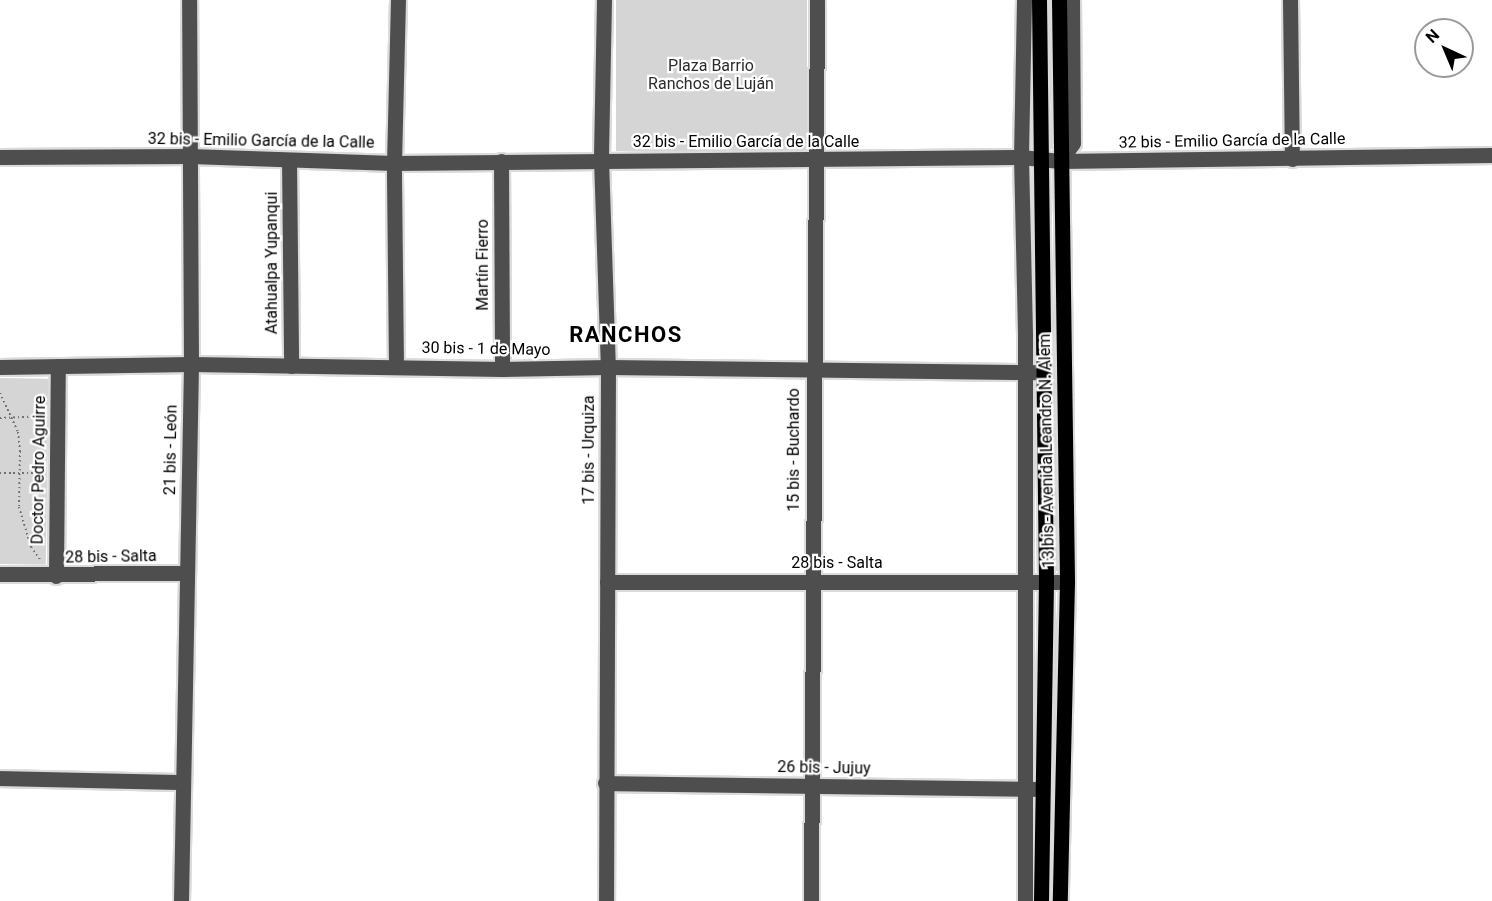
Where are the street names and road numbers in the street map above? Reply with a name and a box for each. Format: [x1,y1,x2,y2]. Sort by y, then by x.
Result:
street label: 32 bis - Emilio García de la Calle [148,129,374,153]
street label: 32 bis - Emilio García de la Calle [1119,129,1345,153]
street label: 32 bis - Emilio García de la Calle [633,132,859,152]
street label: Atahualpa Yupanqui [262,192,282,334]
street label: Martín Fierro [473,219,493,311]
street label: 13 bis - Avenida Leandro N. Alem [1035,334,1059,568]
street label: 30 bis - 1 de Mayo [421,338,551,360]
street label: 15 bis - Buchardo [784,388,804,512]
street label: Doctor Pedro Aguirre [28,395,50,545]
street label: 17 bis - Urquiza [579,395,599,505]
street label: 21 bis - León [161,405,181,495]
street label: 28 bis - Salta [65,547,157,567]
street label: 28 bis - Salta [791,553,883,573]
street label: 26 bis - Jujuy [777,758,871,778]

